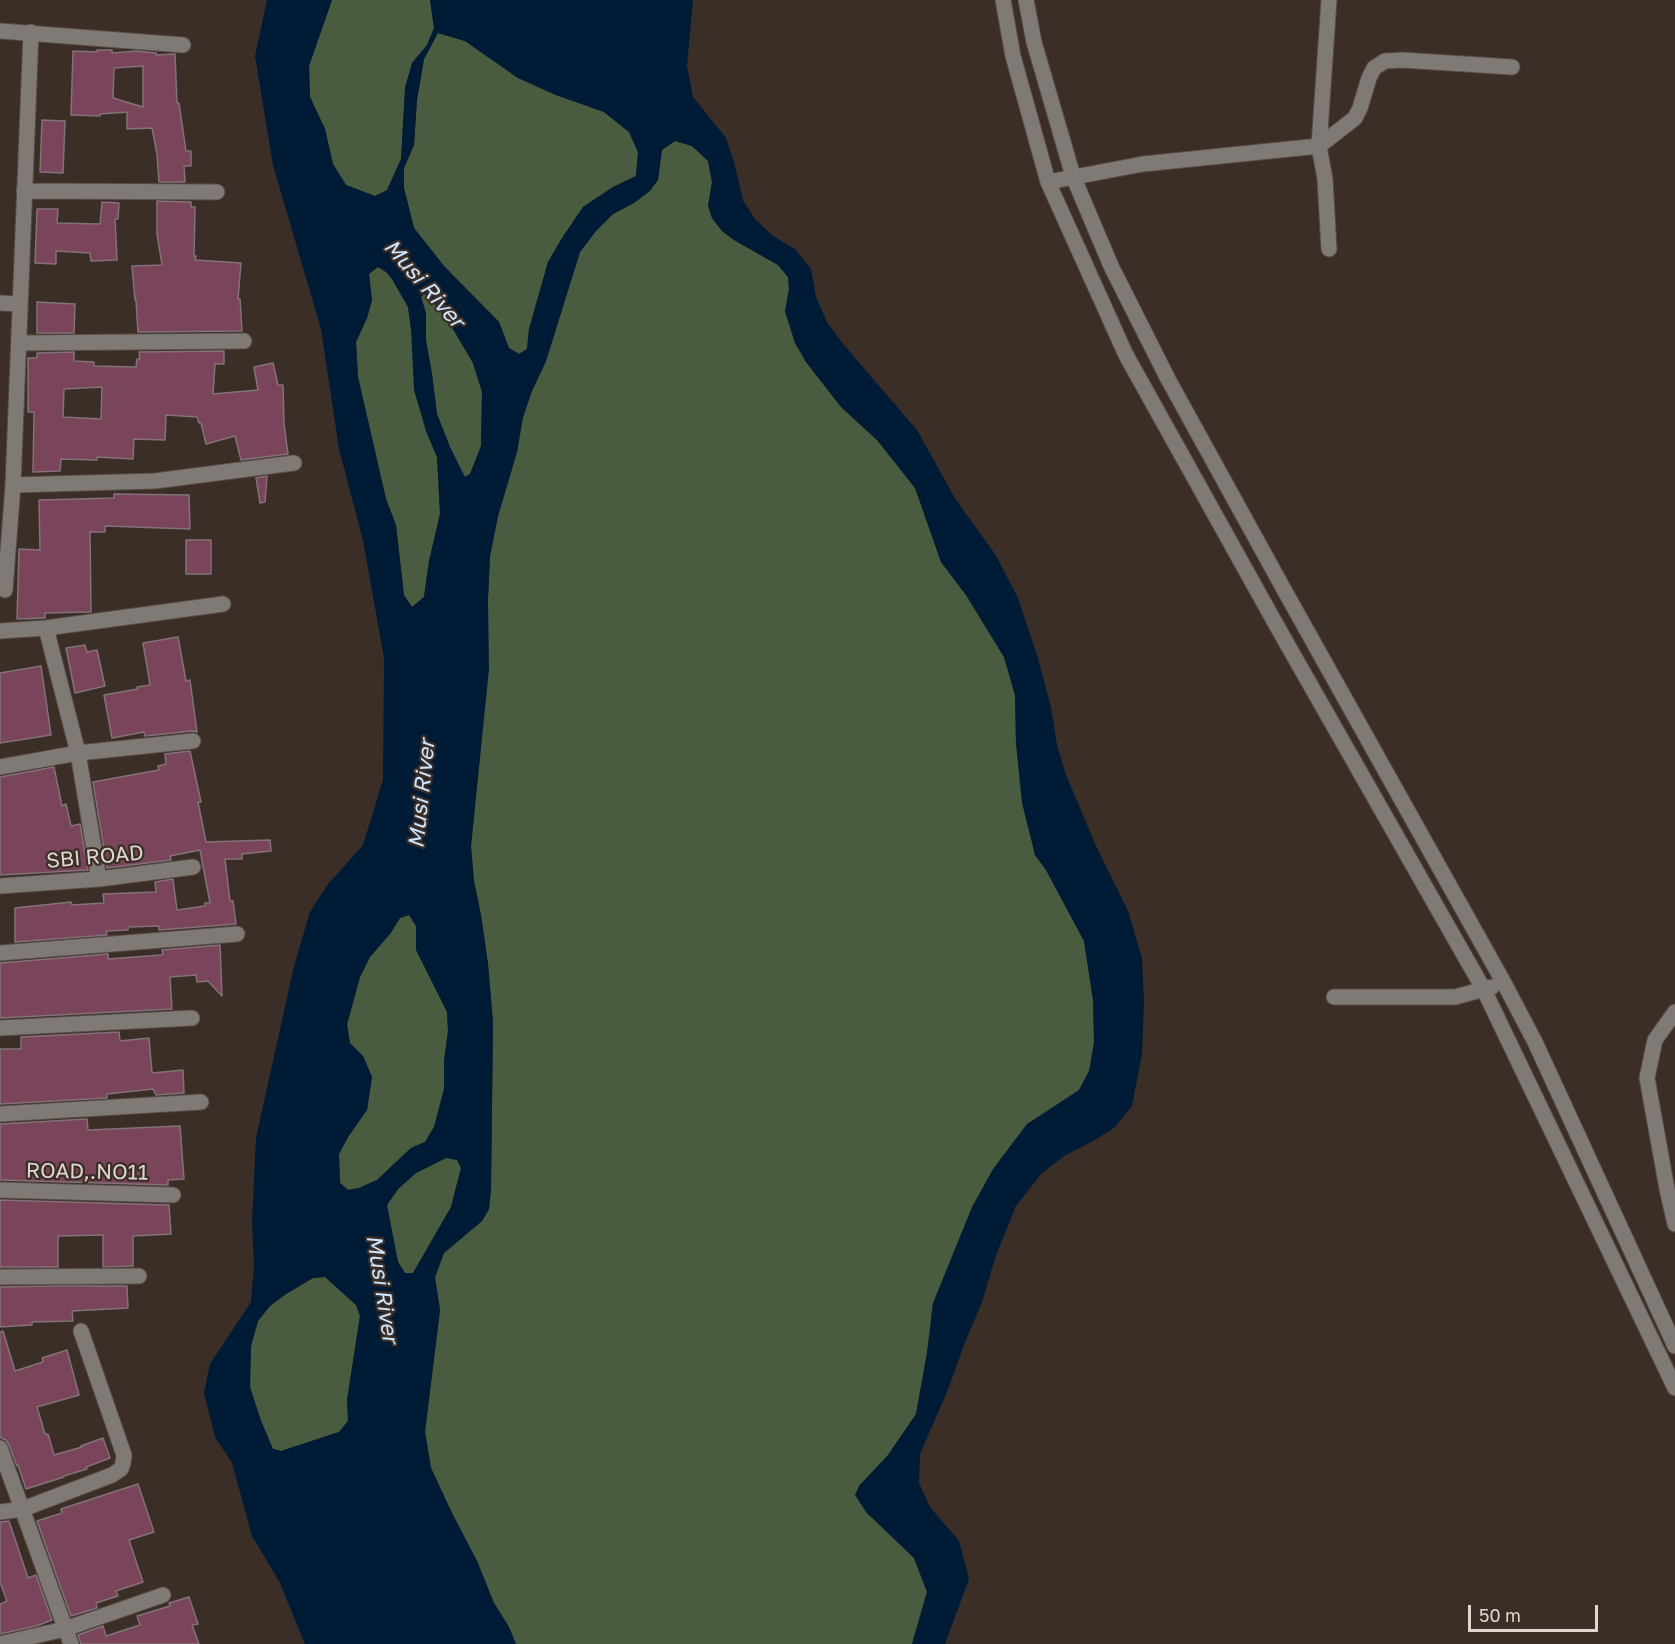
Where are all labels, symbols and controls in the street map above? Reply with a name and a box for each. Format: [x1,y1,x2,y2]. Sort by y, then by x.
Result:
water label: Musi River [378,234,470,334]
water label: Musi River [403,738,441,850]
street label: SBI ROAD [45,840,145,874]
street label: ROAD,.NO11 [26,1158,148,1186]
water label: Musi River [360,1233,404,1345]
scale bar [1471,1593,1602,1631]
text: 50 m [1479,1604,1521,1626]

